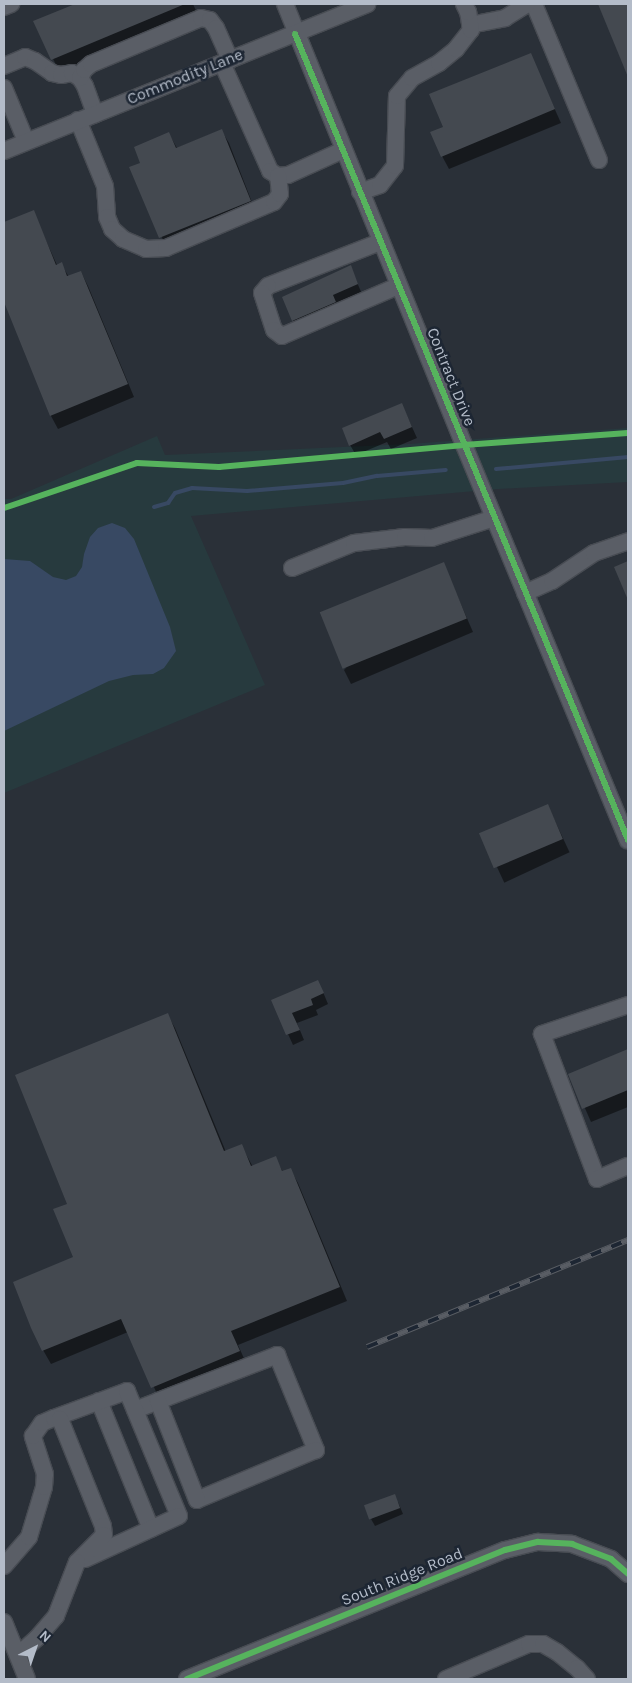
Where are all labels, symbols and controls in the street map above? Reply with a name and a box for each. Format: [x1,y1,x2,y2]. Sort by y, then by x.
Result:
street label: Commodity Lane [124,45,246,109]
street label: Contract Drive [423,325,479,429]
street label: South Ridge Road [338,1544,466,1610]
north arrow [10,1623,60,1673]
text: N [36,1627,55,1646]

